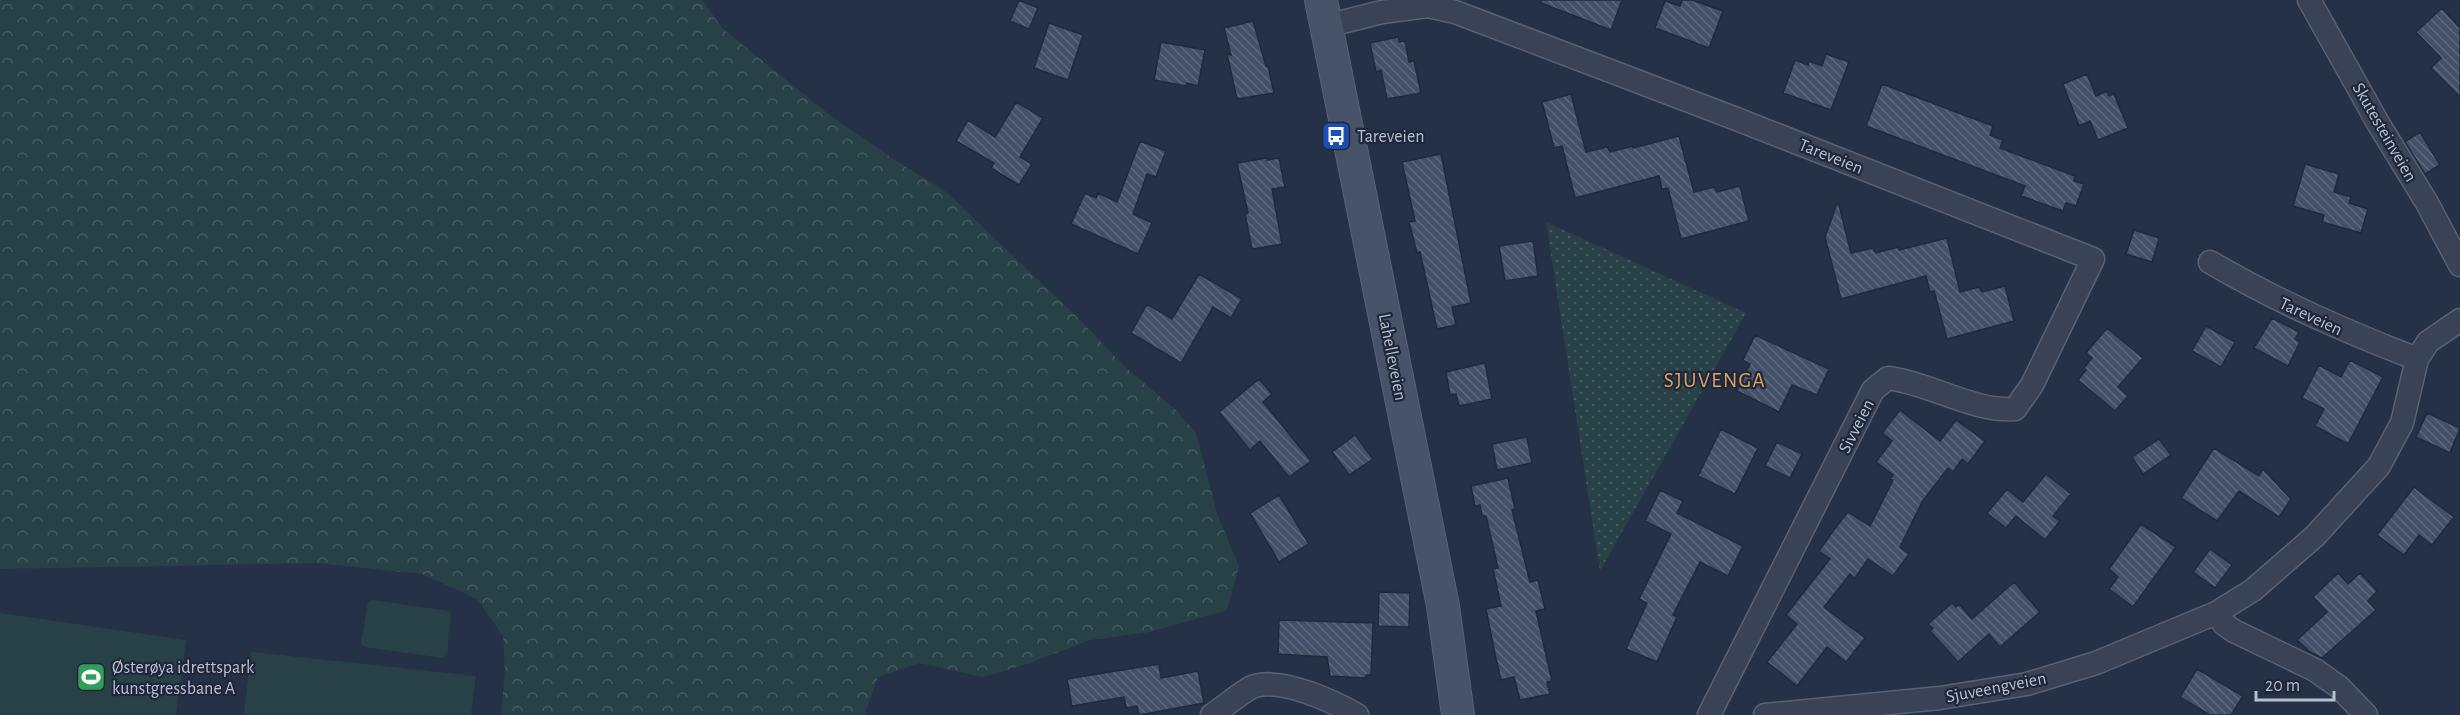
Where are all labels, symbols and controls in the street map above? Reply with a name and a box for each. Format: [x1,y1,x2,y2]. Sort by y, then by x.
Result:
street label: Skutesteinveien [2349,80,2420,185]
bus stop icon: Tareveien [1320,120,1352,152]
place label: Tareveien [1357,128,1424,146]
street label: Tareveien [1796,136,1865,178]
street label: Tareveien [2276,294,2345,339]
street label: Lahelleveien [1375,312,1409,402]
district label: SJUVENGA [1664,370,1766,391]
street label: Sivveien [1836,397,1878,456]
place label: Østerøya idrettspark kunstgressbane A [112,659,255,698]
sports icon: Østerøya idrettspark kunstgressbane A [75,661,107,693]
scale bar [2256,664,2334,702]
street label: Sjuveengveien [1945,669,2048,707]
text: 20 m [2265,677,2300,695]

